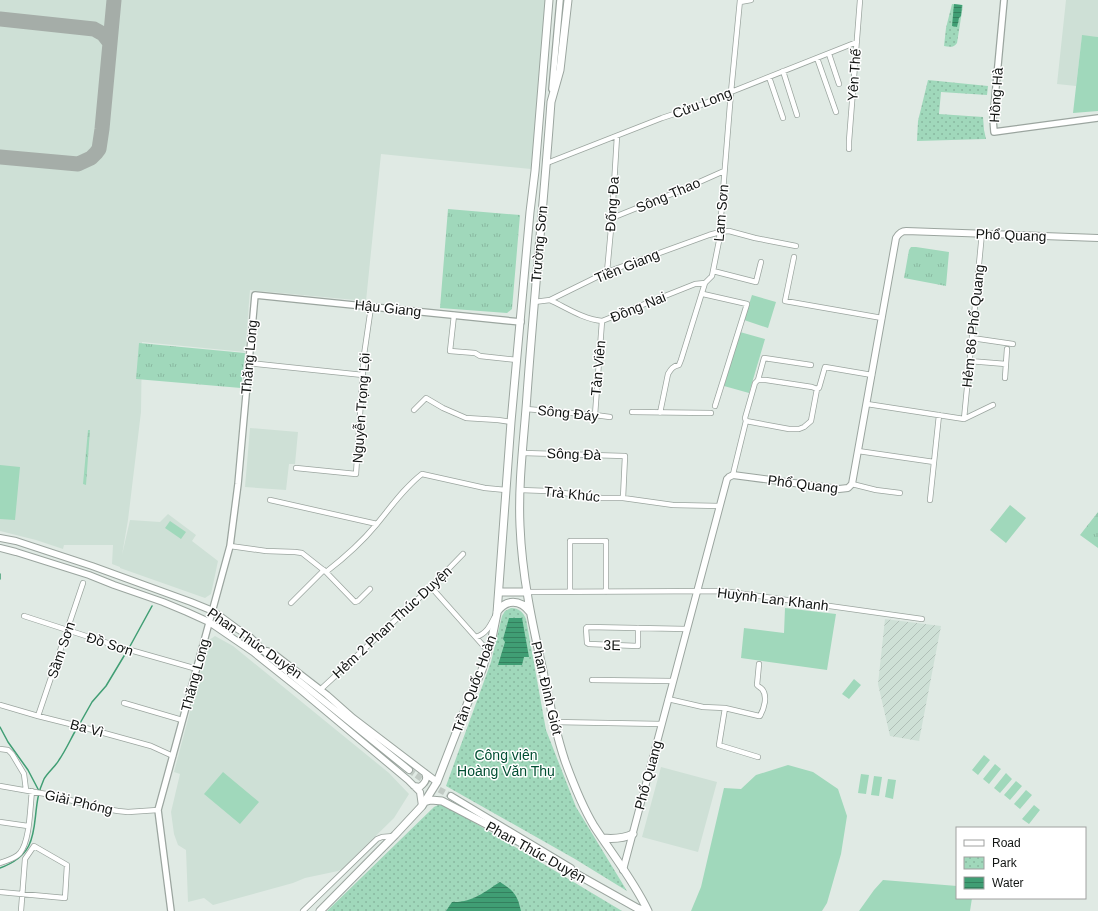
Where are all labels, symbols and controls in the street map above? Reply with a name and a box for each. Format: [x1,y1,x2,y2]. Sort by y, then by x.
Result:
street label: Yên Thế [844,48,864,102]
street label: Hồng Hà [986,67,1006,123]
street label: Cửu Long [670,84,734,122]
street label: Sông Thao [633,174,703,216]
street label: Đống Đa [602,176,622,232]
street label: Lam Sơn [711,184,731,242]
street label: Trường Sơn [528,205,550,283]
street label: Phổ Quang [975,226,1047,244]
street label: Tiền Giang [592,246,662,286]
street label: Hẻm 86 Phổ Quang [959,264,987,388]
street label: Đồng Nai [608,289,668,325]
street label: Hậu Giang [354,297,422,319]
street label: Thăng Long [238,319,260,395]
street label: Tản Viên [588,340,608,396]
street label: Nguyễn Trọng Lội [349,352,373,464]
street label: Sông Đáy [537,402,599,424]
street label: Sông Đà [546,445,602,463]
street label: Phổ Quang [767,472,839,496]
street label: Trà Khúc [543,483,601,505]
street label: Hẻm 2 Phan Thúc Duyện [329,563,455,681]
street label: Huỳnh Lan Khanh [716,584,830,614]
street label: Phan Thúc Duyện [205,604,305,682]
street label: Sầm Sơn [44,620,78,680]
street label: Đồ Sơn [85,629,135,659]
street label: Trần Quốc Hoàn [449,633,499,735]
street label: Thăng Long [178,637,212,713]
street label: 3E [603,637,621,653]
street label: Phan Đình Giót [528,640,566,737]
street label: Ba Vì [68,716,106,740]
street label: Phổ Quang [631,739,665,811]
park label: Công viên Hoàng Văn Thụ [457,747,555,779]
street label: Giải Phóng [43,786,115,818]
street label: Phan Thúc Duyện [483,818,589,886]
legend [956,827,1086,899]
text: Road [992,836,1021,850]
text: Park [992,856,1018,870]
text: Water [992,876,1024,890]

